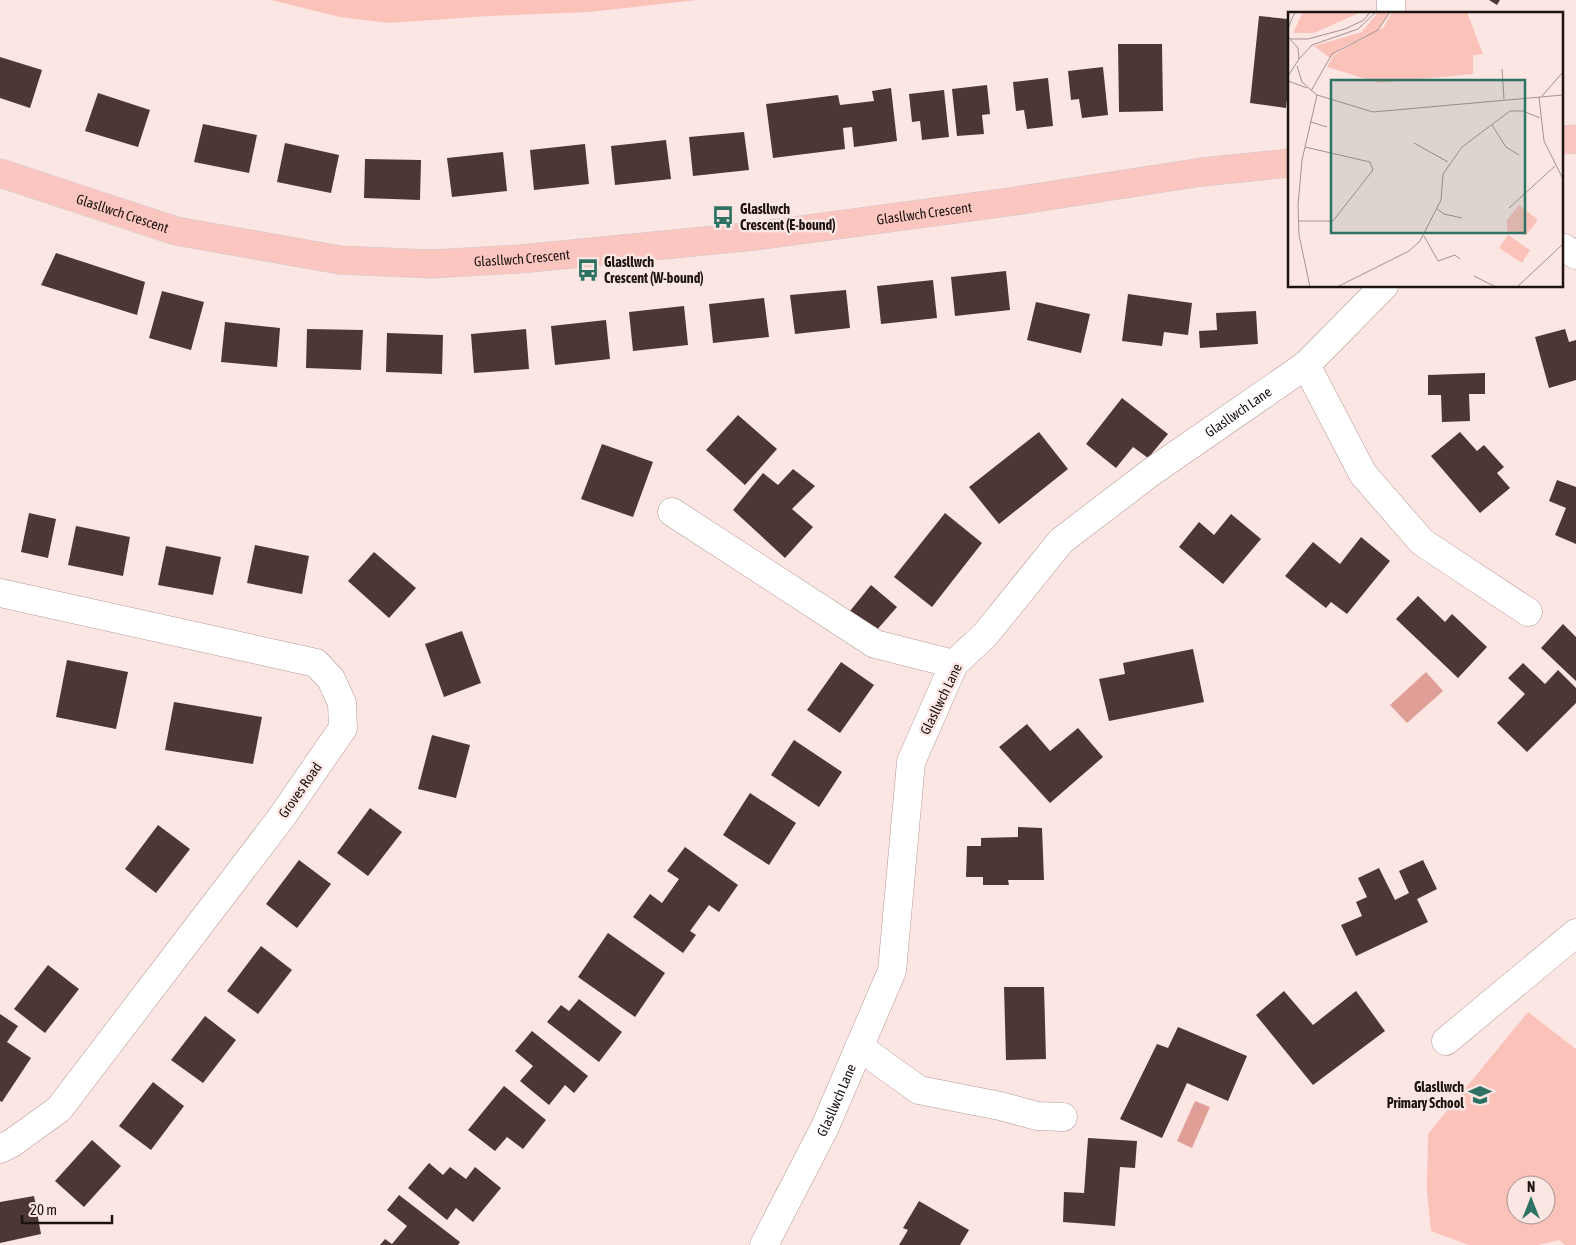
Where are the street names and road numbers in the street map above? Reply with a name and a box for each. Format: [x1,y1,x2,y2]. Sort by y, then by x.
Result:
street label: Glasllwch Crescent [74,191,171,236]
street label: Glasllwch Crescent [876,199,973,228]
street label: Glasllwch Crescent [473,246,571,270]
street label: Glasllwch Lane [1202,383,1274,441]
street label: Glasllwch Lane [917,661,965,737]
street label: Groves Road [275,759,325,821]
street label: Glasllwch Lane [814,1062,859,1139]

